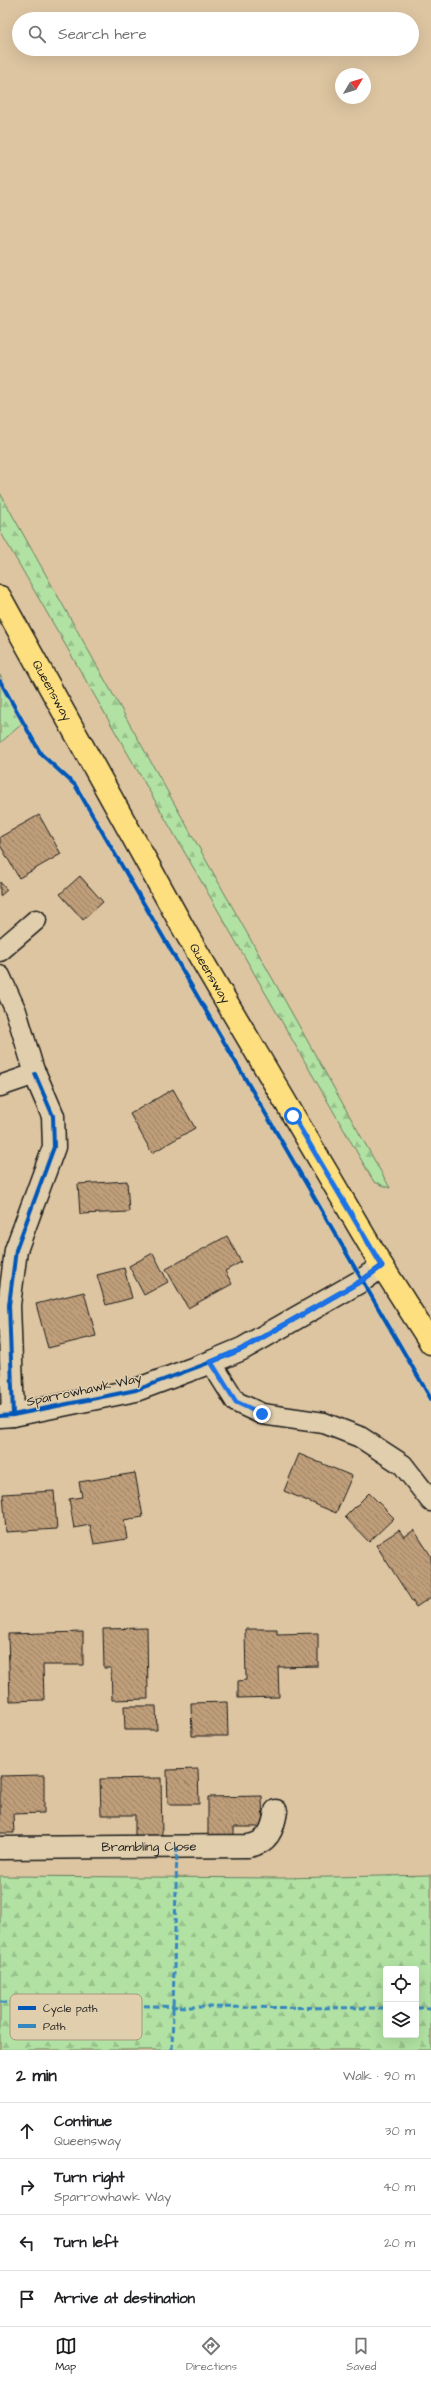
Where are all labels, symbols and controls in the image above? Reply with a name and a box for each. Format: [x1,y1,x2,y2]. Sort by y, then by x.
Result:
search box [12,12,419,56]
icon: search [26,23,48,45]
text: Search here [58,24,147,45]
north arrow [335,68,371,104]
street label: Queensway [28,657,76,725]
street label: Queensway [185,940,235,1008]
route start [284,1107,302,1125]
street label: Sparrowhawk Way [25,1369,143,1412]
route end [253,1405,271,1423]
street label: Brambling Close [101,1837,197,1857]
map controls [383,1966,419,2038]
button: locate [383,1966,419,2002]
legend [10,1994,142,2040]
text: Cycle path [43,2001,98,2017]
button: layers [383,2002,419,2038]
text: Path [43,2019,66,2034]
text: 2 min [16,2064,57,2088]
text: Walk · 90 m [343,2067,415,2085]
text: Continue [54,2111,112,2132]
icon: ahead [16,2120,38,2142]
text: 30 m [385,2122,415,2140]
text: Queensway [54,2132,121,2150]
text: Turn right [54,2167,125,2188]
icon: right [16,2176,38,2198]
text: 40 m [383,2178,415,2196]
text: Sparrowhawk Way [54,2188,171,2206]
icon: left [16,2232,38,2254]
text: Turn left [54,2232,118,2253]
text: 20 m [384,2234,415,2252]
icon: arrive [16,2288,38,2310]
text: Arrive at destination [54,2288,195,2309]
tab: Map [55,2335,77,2374]
tab: Directions [186,2335,237,2374]
tab: Saved [346,2335,376,2374]

